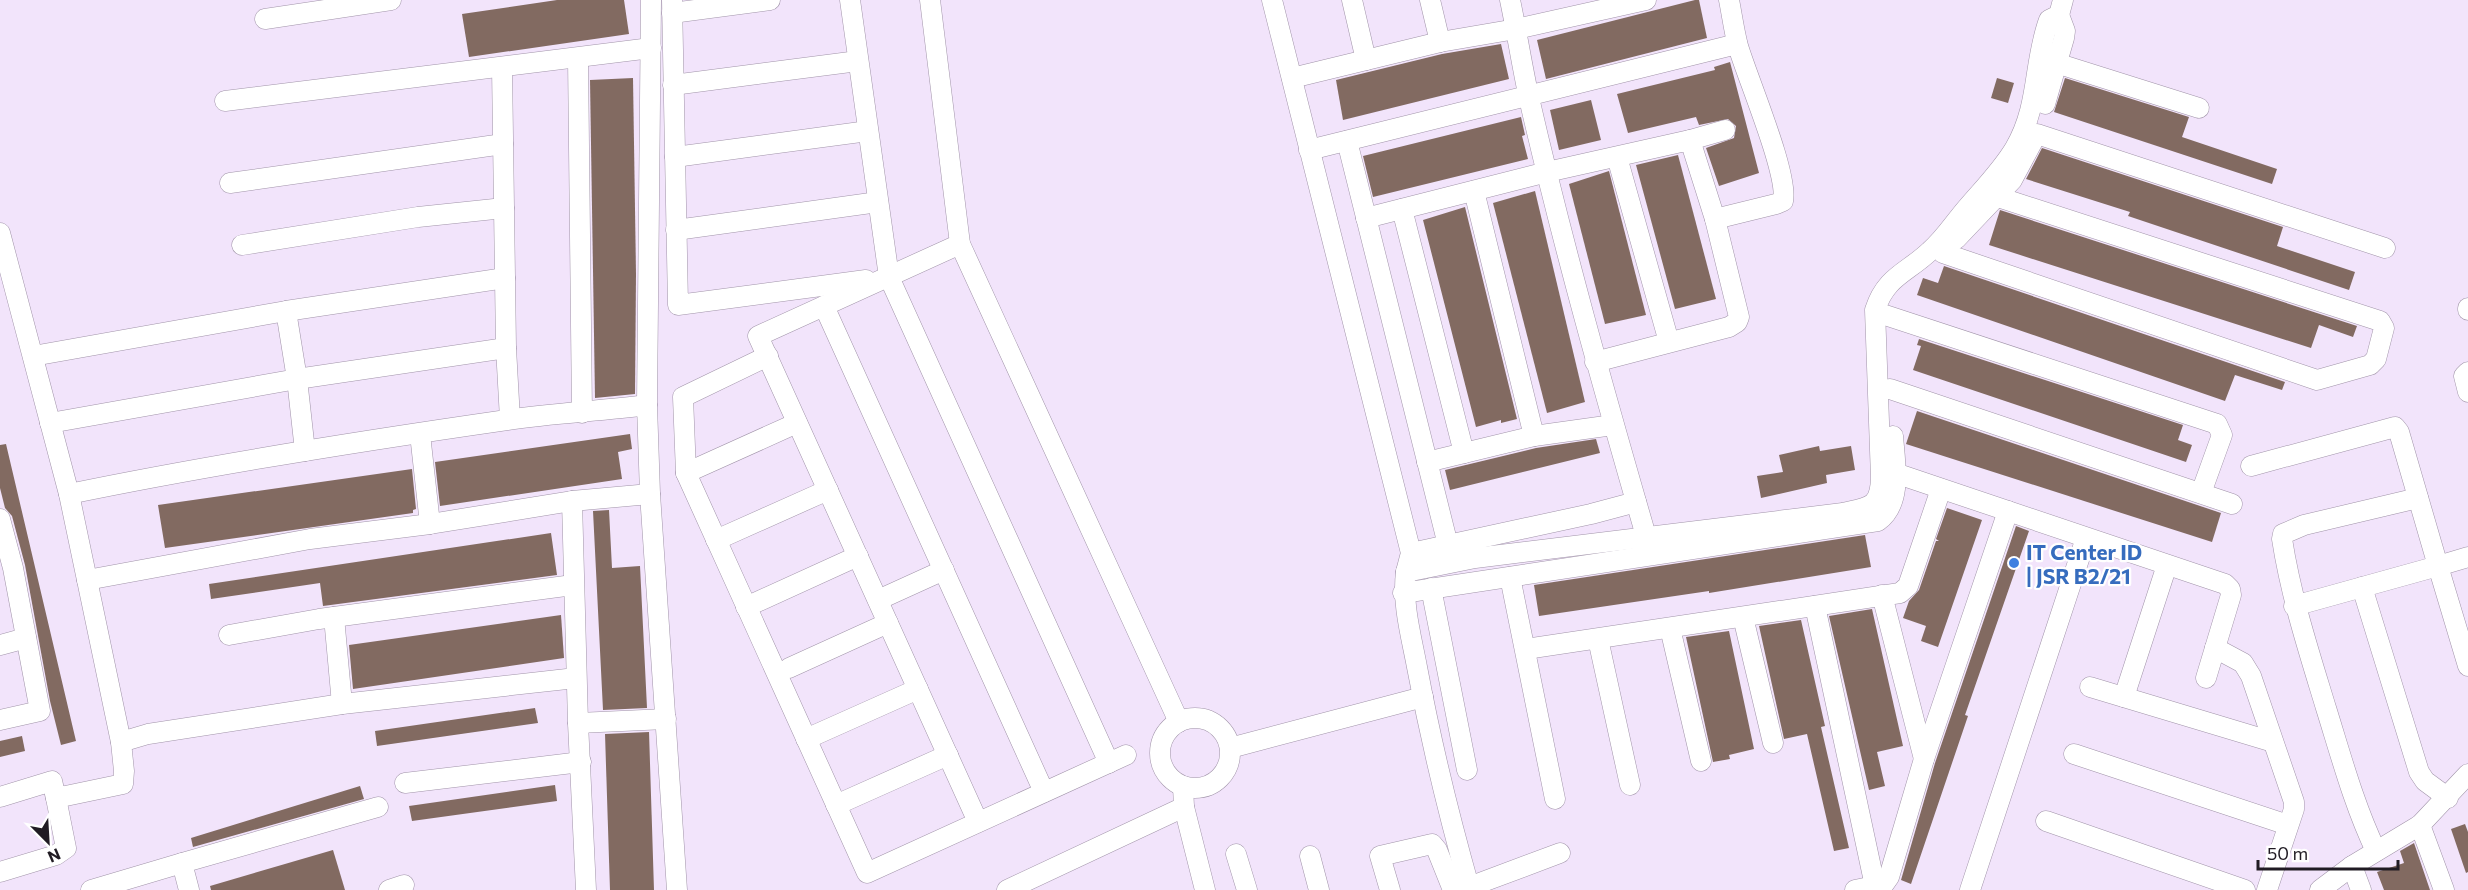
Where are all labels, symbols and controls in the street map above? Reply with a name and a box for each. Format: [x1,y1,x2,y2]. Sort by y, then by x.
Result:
place label: IT Center ID | JSR B2/21 [2026,539,2142,588]
marker: IT Center ID | JSR B2/21 [2007,556,2021,570]
north arrow [18,812,78,872]
scale bar [2258,833,2398,871]
text: 50 m [2267,842,2308,864]
text: N [45,845,64,867]

